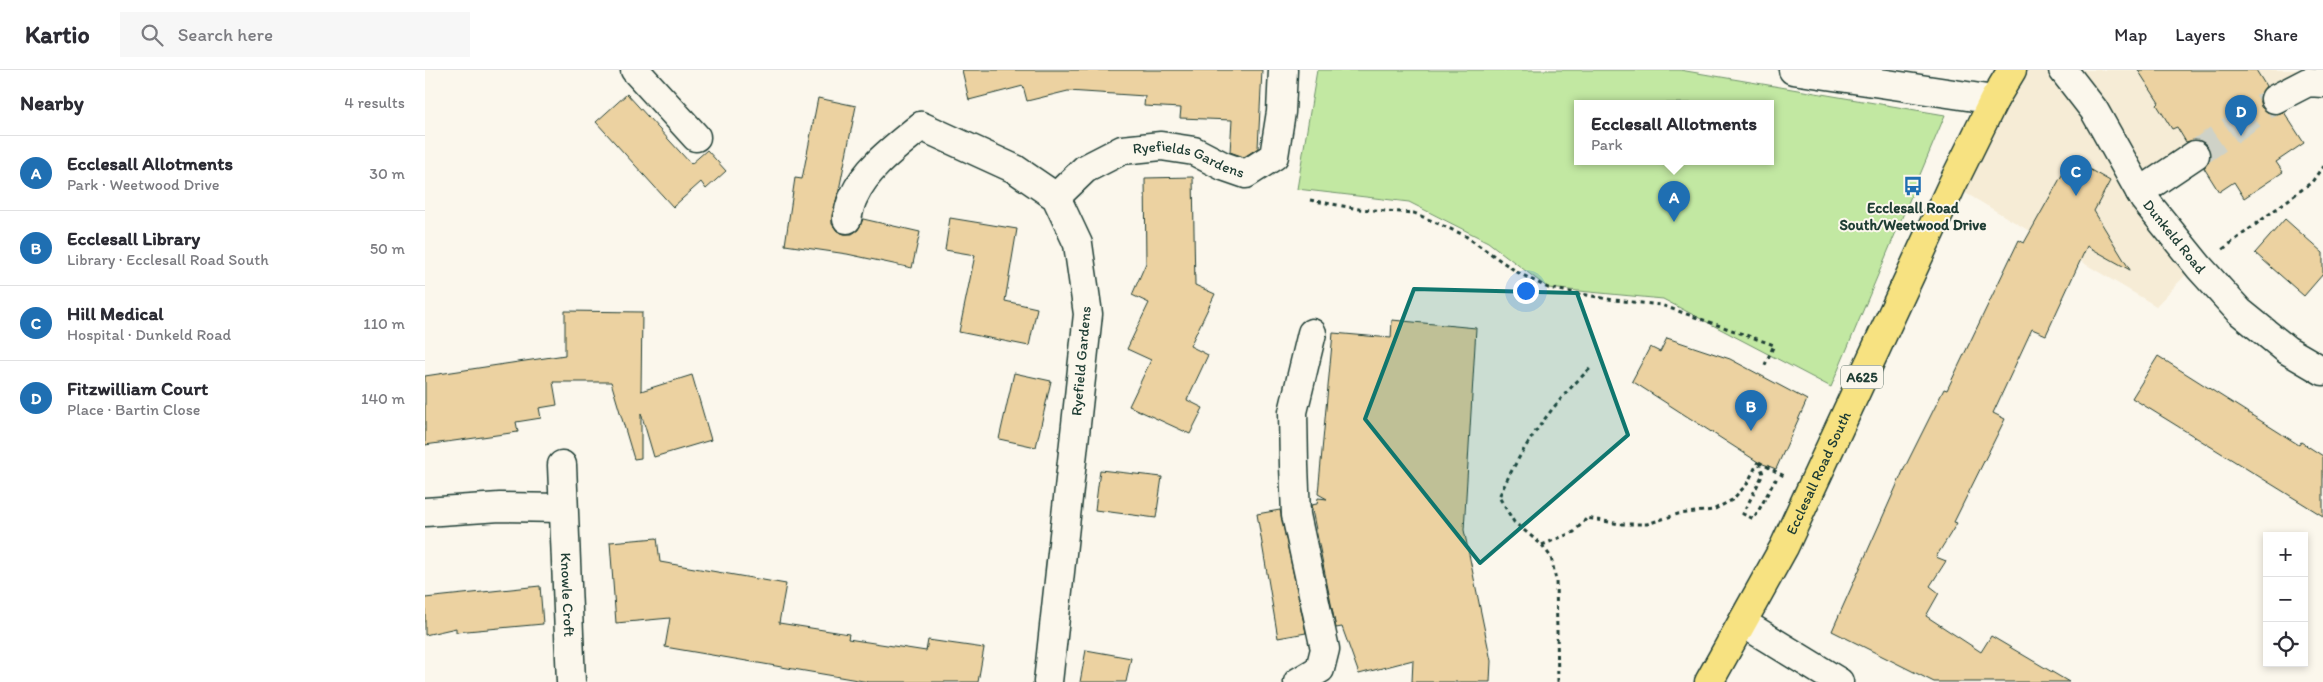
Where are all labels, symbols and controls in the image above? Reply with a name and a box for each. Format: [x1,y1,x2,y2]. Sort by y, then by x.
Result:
search box [120,12,470,57]
text: Kartio [25,20,90,49]
icon: search [138,21,166,49]
text: Search here [178,23,273,46]
text: Map [2114,24,2147,46]
text: Layers [2175,24,2225,46]
text: Share [2253,24,2298,46]
text: Nearby [20,90,84,115]
text: 4 results [344,93,405,112]
pin: D [2225,95,2257,136]
popup [1574,100,1774,165]
text: Ecclesall Allotments [1591,112,1757,135]
text: Park [1591,135,1623,154]
street label: Ryefields Gardens [1132,137,1247,182]
text: Ecclesall Allotments [67,152,233,175]
pin: C [2060,155,2092,196]
text: A [31,164,41,183]
text: 30 m [369,164,405,183]
text: Park · Weetwood Drive [67,175,220,194]
bus stop icon: Ecclesall Road South/Weetwood Drive [1902,175,1924,197]
pin: A [1658,181,1690,222]
street label: Dunkeld Road [2139,196,2210,277]
place label: Ecclesall Road South/Weetwood Drive [1839,199,1987,234]
text: Ecclesall Library [67,227,200,250]
text: B [31,239,41,258]
text: 50 m [370,239,405,258]
text: Library · Ecclesall Road South [67,250,269,269]
your location [1513,278,1539,304]
text: Hill Medical [67,302,164,325]
street label: Ryefield Gardens [1067,305,1095,417]
text: C [31,314,41,333]
text: 110 m [363,314,405,333]
text: Hospital · Dunkeld Road [67,325,231,344]
road number: A625 [1841,366,1883,388]
text: Fitzwilliam Court [67,377,208,400]
text: D [31,389,41,408]
text: 140 m [361,389,405,408]
pin: B [1735,390,1767,431]
text: Place · Bartin Close [67,400,200,419]
street label: Ecclesall Road South [1782,409,1855,537]
map controls [2263,532,2308,667]
button: + [2263,532,2308,577]
street label: Knowle Croft [557,552,578,638]
button: − [2263,577,2308,622]
button: locate [2263,622,2308,667]

